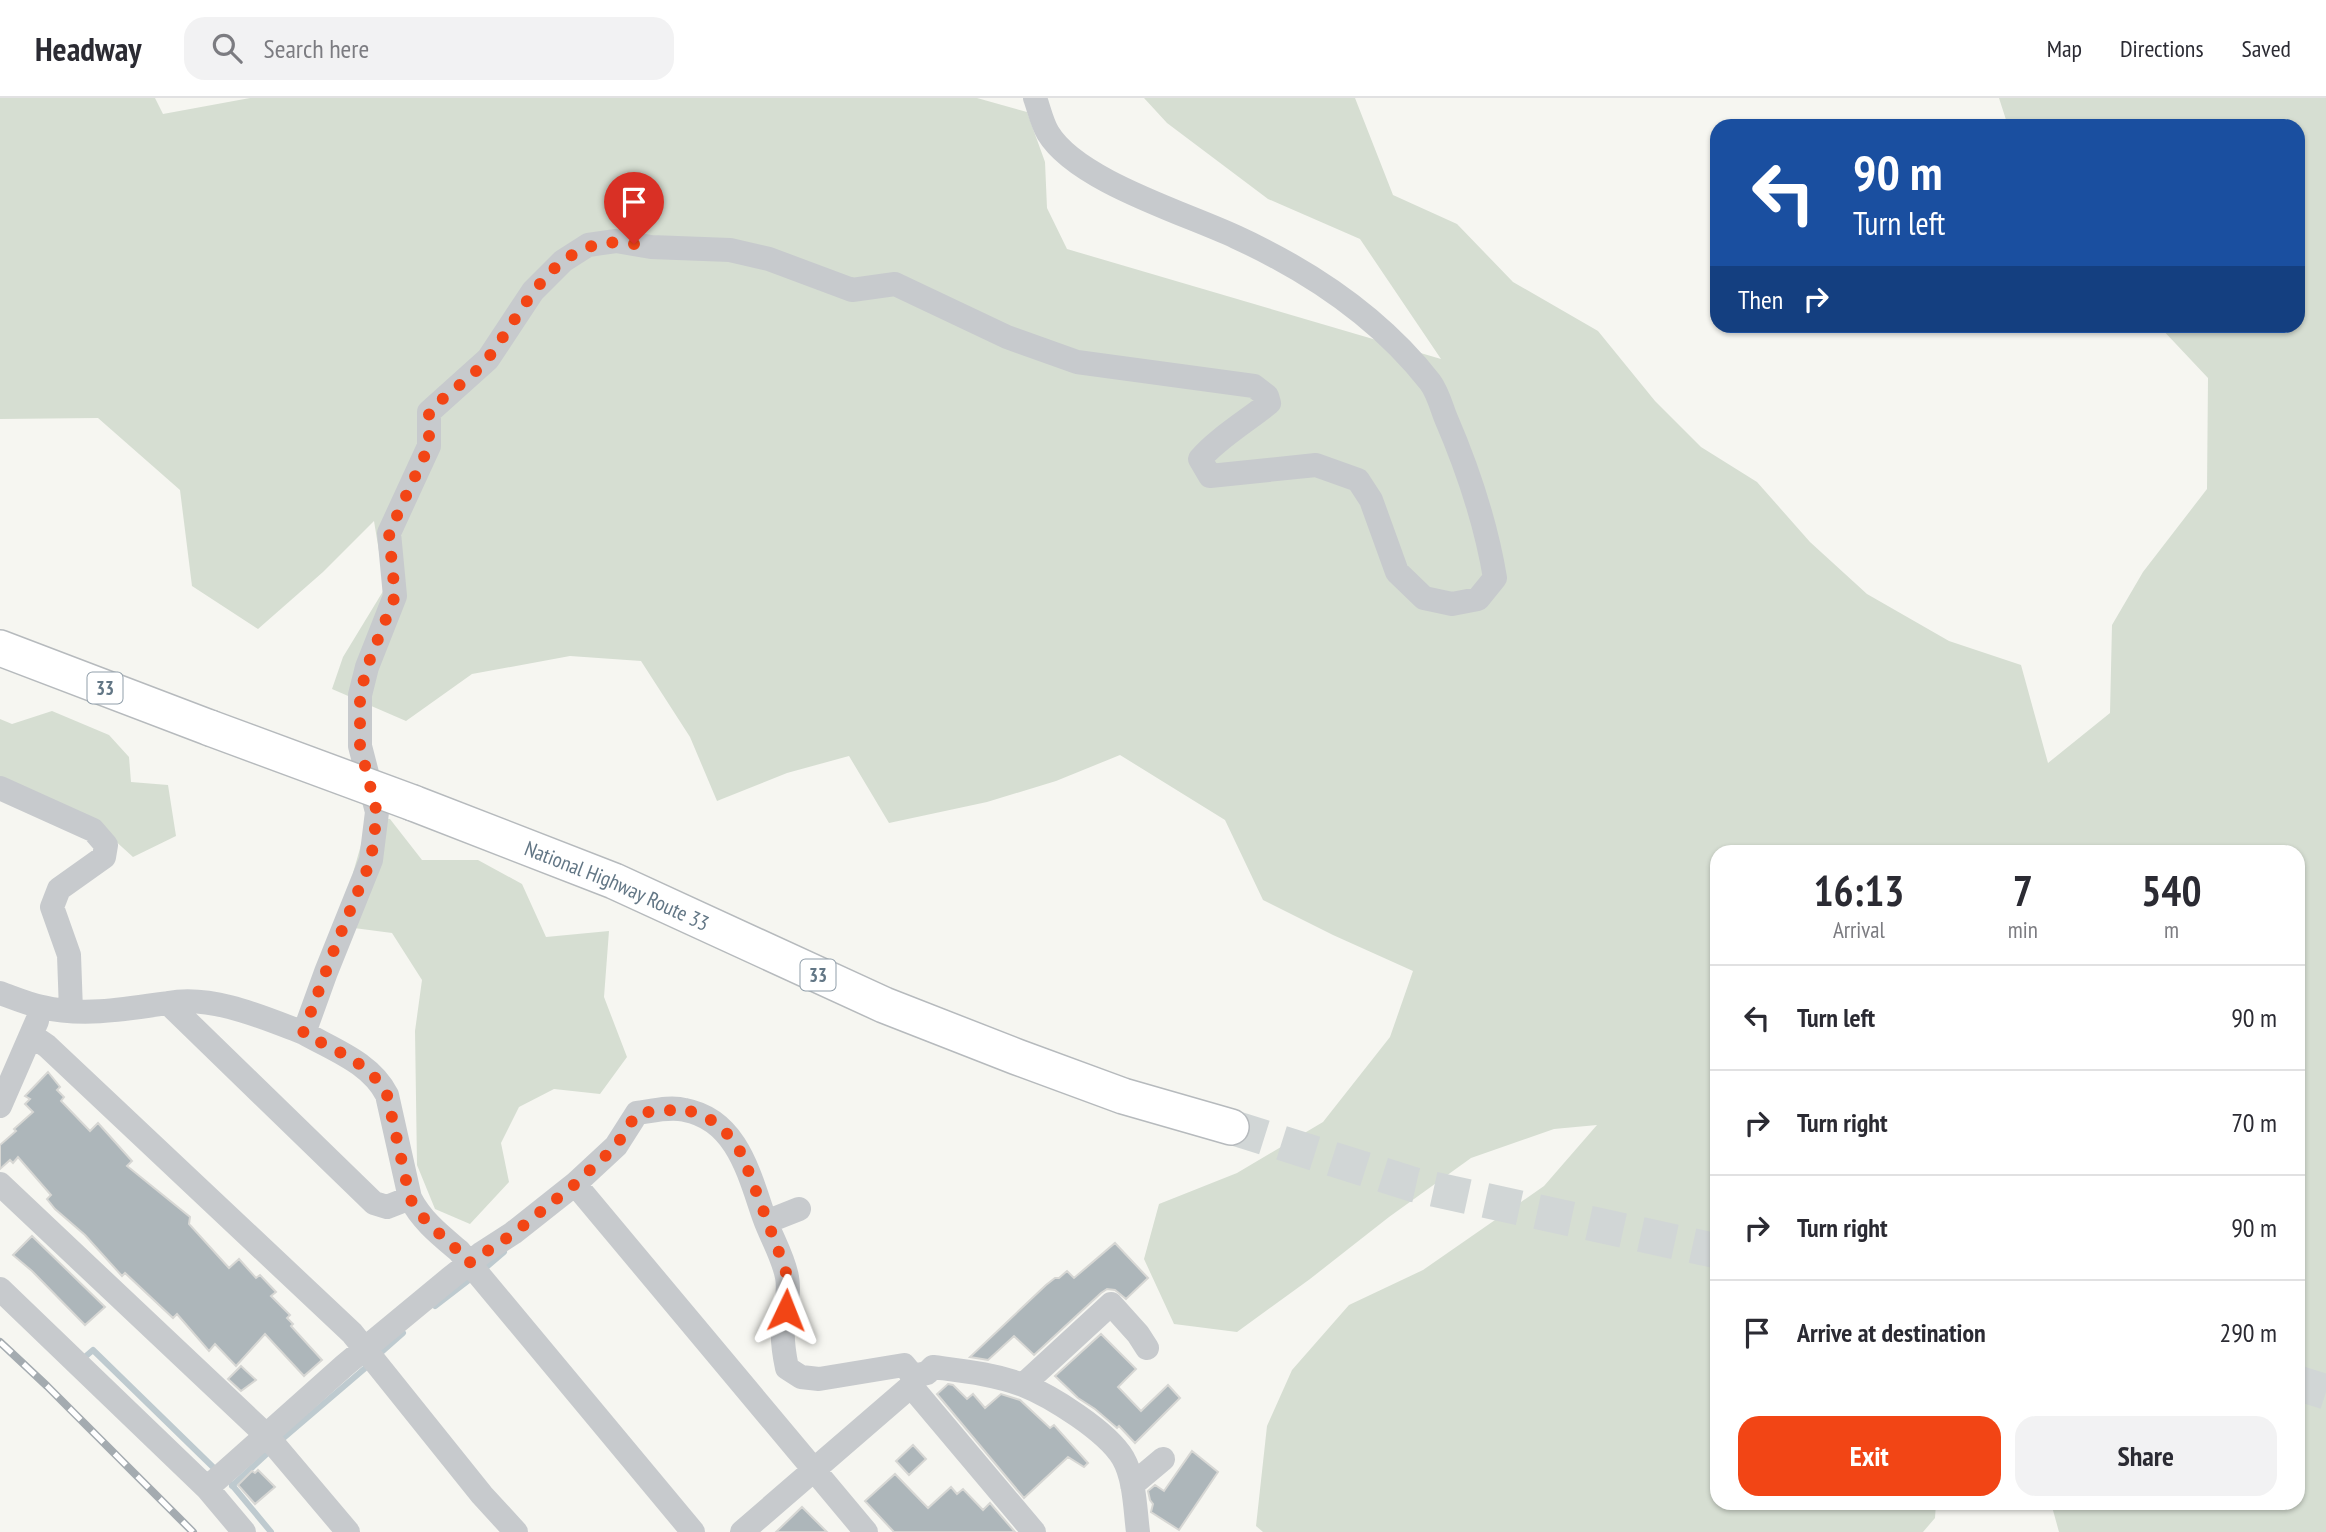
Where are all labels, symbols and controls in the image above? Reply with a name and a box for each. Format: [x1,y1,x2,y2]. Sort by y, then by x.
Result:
search box [184,17,674,80]
text: Headway [35,27,142,70]
icon: search [208,29,246,67]
text: Search here [264,32,369,65]
text: Map [2047,33,2082,64]
text: Directions [2120,33,2204,64]
text: Saved [2242,33,2291,64]
text: 90 m [1853,140,1942,204]
icon: left [1738,147,1829,238]
pin [604,172,664,244]
icon: arrive [615,183,653,221]
text: Turn left [1853,202,1945,244]
icon: right [1797,280,1835,318]
text: Then [1738,283,1783,316]
road number: 33 [88,673,122,704]
street label: National Highway Route 33 [521,834,714,936]
text: 16:13 [1813,863,1904,918]
text: 7 [2013,863,2033,918]
text: 540 [2141,863,2202,918]
text: Arrival [1833,915,1885,944]
text: min [2008,915,2038,944]
text: m [2164,915,2179,944]
road number: 33 [800,960,836,990]
icon: left [1738,999,1776,1037]
text: Turn left [1797,1001,1875,1034]
text: 90 m [2231,1001,2277,1034]
icon: right [1738,1104,1776,1142]
text: Turn right [1797,1106,1888,1139]
text: 70 m [2231,1106,2277,1139]
icon: right [1738,1209,1776,1247]
text: Turn right [1797,1211,1888,1244]
text: 90 m [2231,1211,2277,1244]
position arrow [749,1273,823,1347]
icon: arrive [1738,1314,1776,1352]
text: Arrive at destination [1797,1316,1986,1349]
text: 290 m [2219,1316,2277,1349]
button: Exit [1738,1416,2001,1496]
button: Share [2015,1416,2277,1496]

